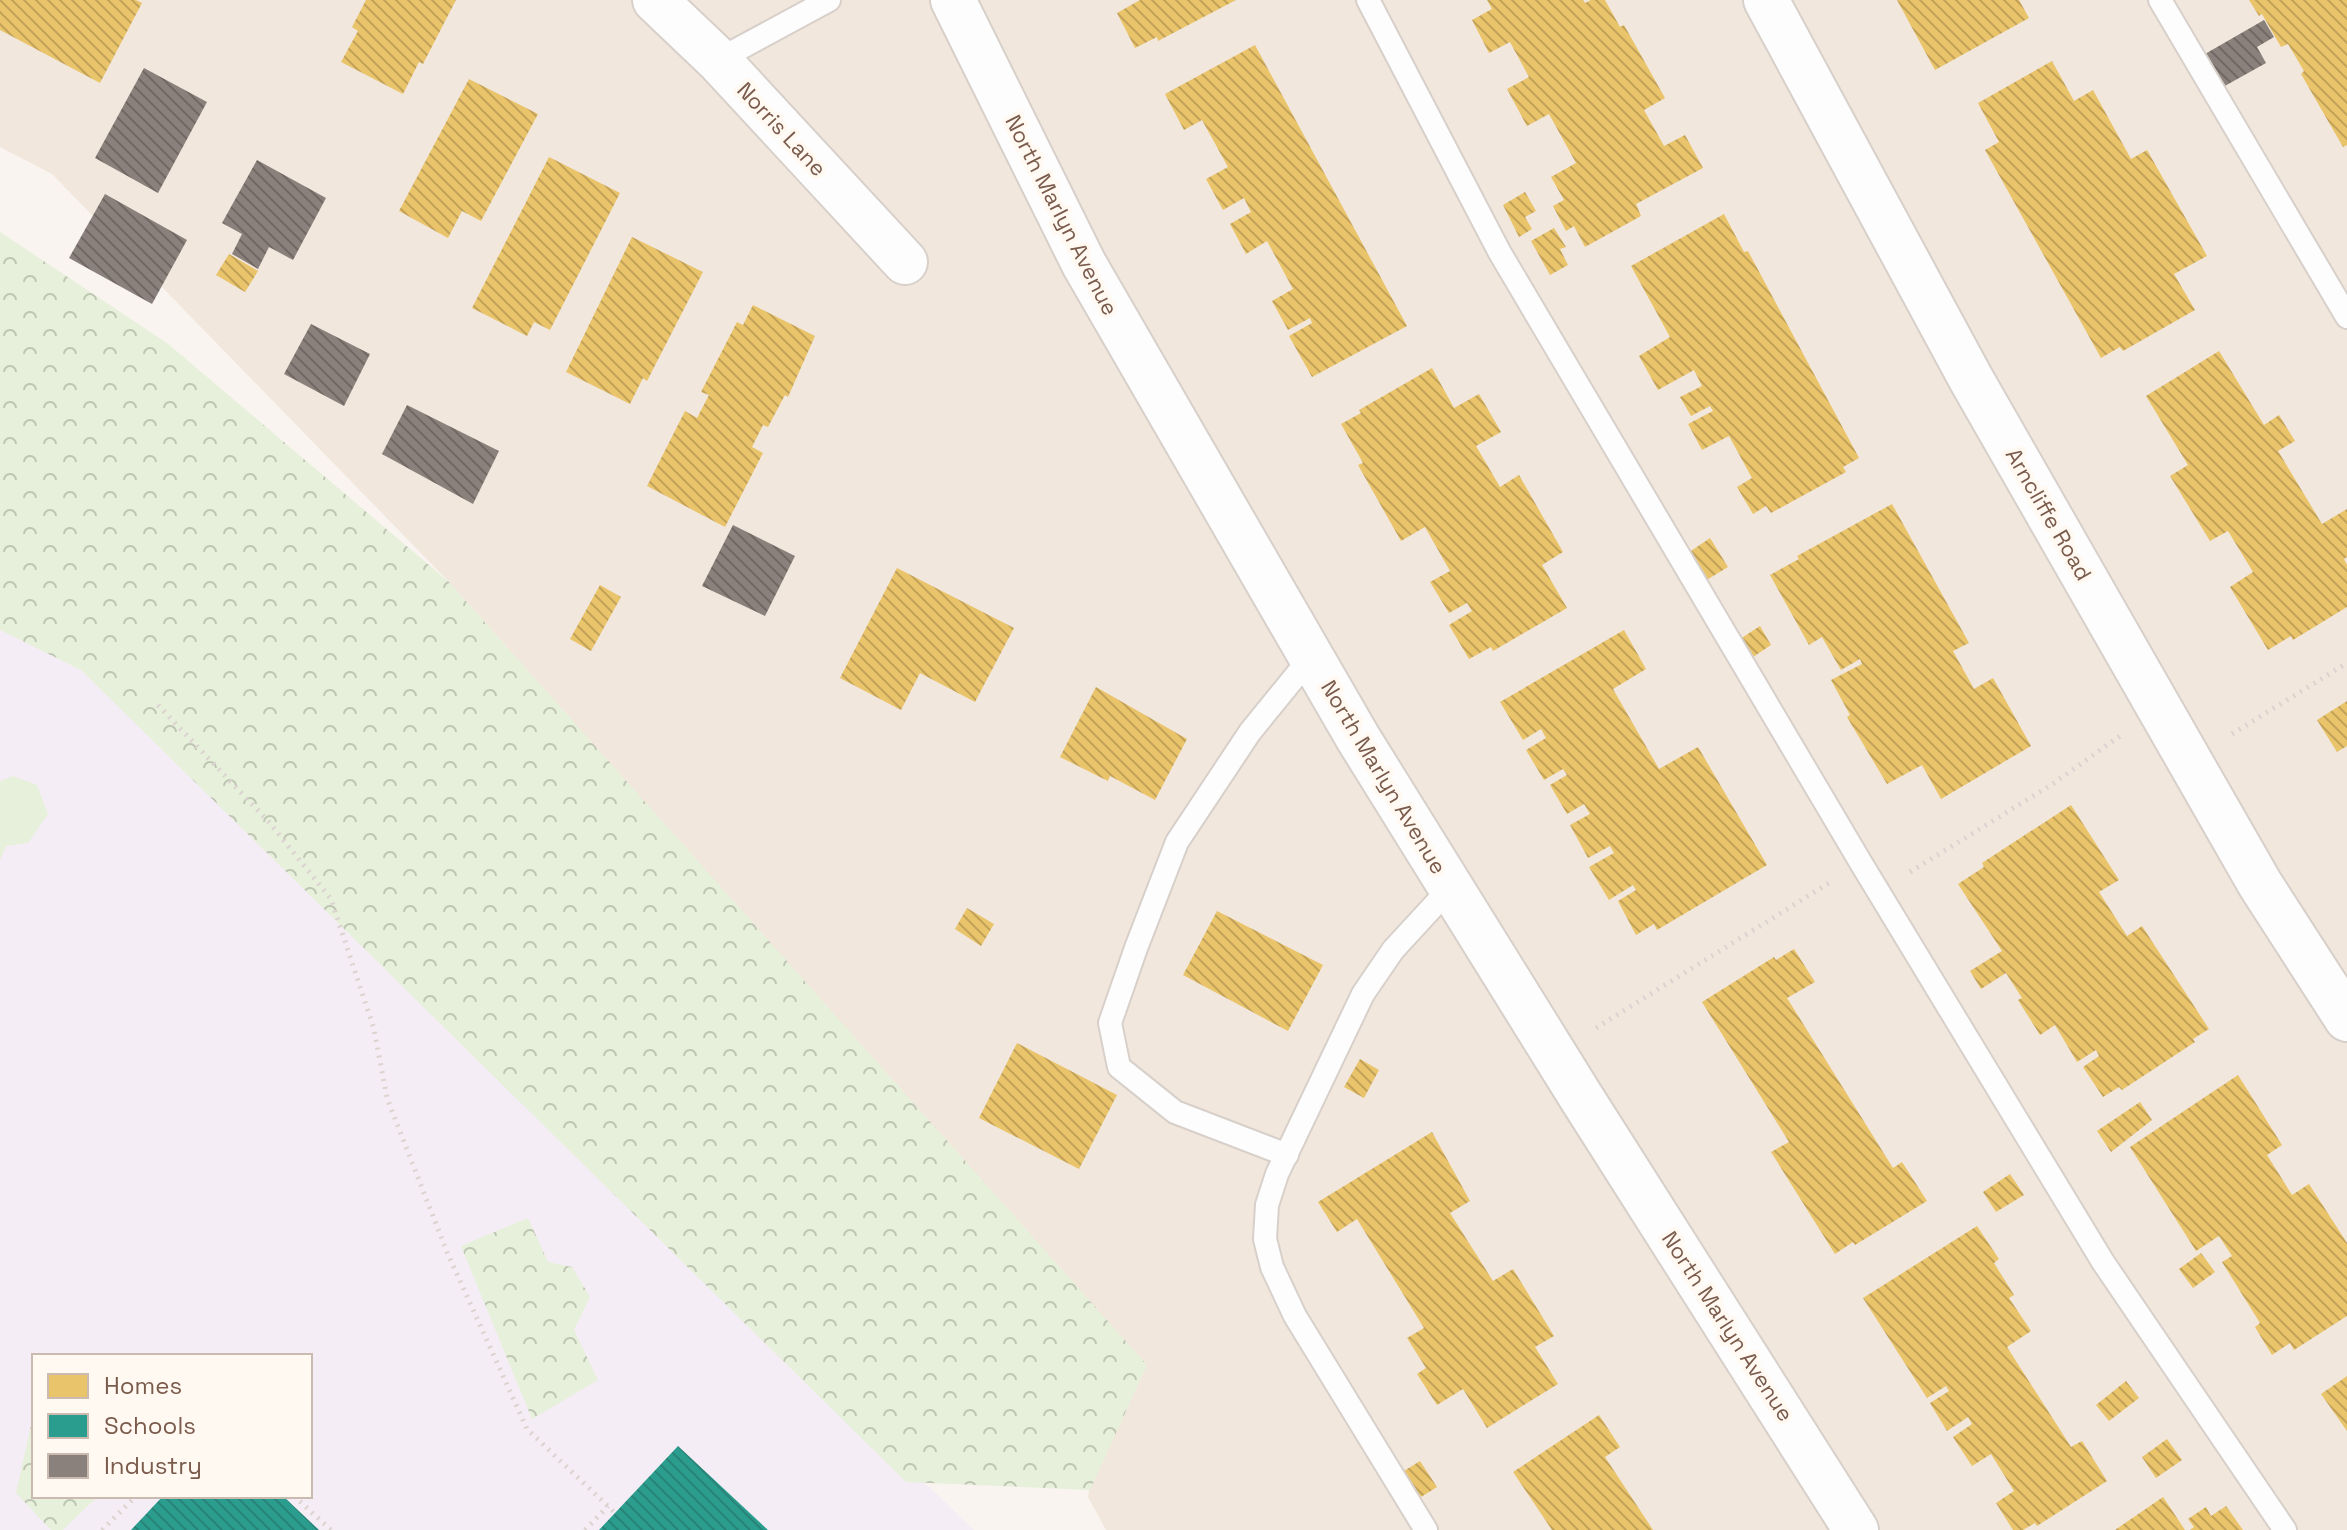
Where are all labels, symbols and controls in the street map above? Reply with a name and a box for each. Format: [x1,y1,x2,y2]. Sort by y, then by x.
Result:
street label: Norris Lane [731,76,833,182]
street label: North Marlyn Avenue [999,110,1125,320]
street label: Arncliffe Road [2000,443,2098,585]
street label: North Marlyn Avenue [1315,675,1453,879]
street label: North Marlyn Avenue [1656,1226,1800,1426]
legend [32,1354,312,1498]
text: Homes [104,1370,182,1401]
text: Schools [104,1410,196,1441]
text: Industry [104,1450,202,1481]

